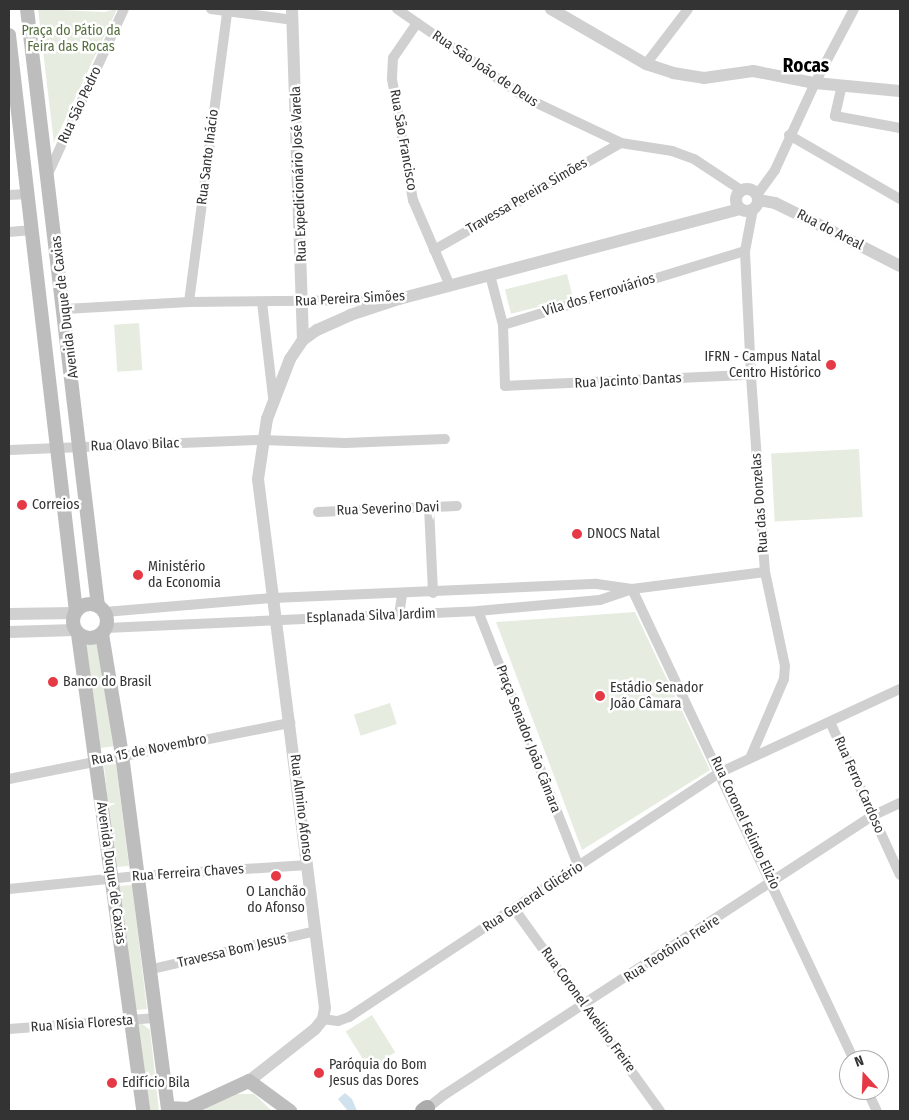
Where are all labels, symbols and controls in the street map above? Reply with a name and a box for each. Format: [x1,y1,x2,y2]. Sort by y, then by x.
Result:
park label: Praça do Pátio da Feira das Rocas [21,23,121,56]
street label: Rua São João de Deus [429,27,541,111]
district label: Rocas [783,55,829,77]
street label: Rua São Pedro [55,64,105,146]
street label: Rua Expedicionário José Varela [288,86,310,262]
street label: Rua São Francisco [386,88,420,192]
street label: Rua Santo Inácio [194,108,222,206]
street label: Travessa Pereira Simões [463,154,591,238]
street label: Rua do Areal [794,206,866,254]
street label: Avenida Duque de Caxias [48,235,82,379]
street label: Vila dos Ferroviários [541,270,657,320]
street label: Rua Pereira Simões [295,288,405,310]
place label: IFRN - Campus Natal Centro Histórico [704,349,821,382]
marker: IFRN - Campus Natal Centro Histórico [825,359,837,371]
street label: Rua Jacinto Dantas [574,370,682,392]
street label: Rua Olavo Bilac [90,435,180,455]
street label: Rua das Donzelas [748,452,772,554]
place label: Correios [32,497,79,513]
marker: Correios [16,499,28,511]
street label: Rua Severino Davi [336,499,440,519]
place label: DNOCS Natal [587,526,660,542]
marker: DNOCS Natal [571,528,583,540]
place label: Ministério da Economia [148,559,221,592]
marker: Ministério da Economia [132,569,144,581]
street label: Esplanada Silva Jardim [306,605,436,627]
street label: Praça Senador João Câmara [492,663,564,815]
place label: Banco do Brasil [63,674,152,690]
marker: Banco do Brasil [47,676,59,688]
place label: Estádio Senador João Câmara [610,680,703,712]
marker: Estádio Senador João Câmara [594,690,606,702]
street label: Rua 15 de Novembro [90,731,208,769]
street label: Rua Ferro Cardoso [830,734,888,836]
street label: Rua Almino Afonso [286,753,316,863]
street label: Rua Coronel Felinto Elizio [707,754,783,892]
street label: Avenida Duque de Caxias [93,801,129,945]
street label: Rua General Glicério [480,858,586,936]
street label: Rua Ferreira Chaves [131,861,245,885]
marker: O Lanchão do Afonso [270,870,282,882]
place label: O Lanchão do Afonso [246,884,306,916]
street label: Rua Teotônio Freire [621,912,723,986]
street label: Travessa Bom Jesus [176,930,288,972]
street label: Rua Coronel Avelino Freire [537,944,639,1076]
street label: Rua Nísia Floresta [30,1012,134,1036]
north arrow [839,1050,889,1100]
text: N [852,1052,866,1071]
place label: Paróquia do Bom Jesus das Dores [329,1057,427,1090]
marker: Paróquia do Bom Jesus das Dores [313,1067,325,1079]
place label: Edifício Bila [122,1075,190,1091]
marker: Edifício Bila [106,1077,118,1089]

